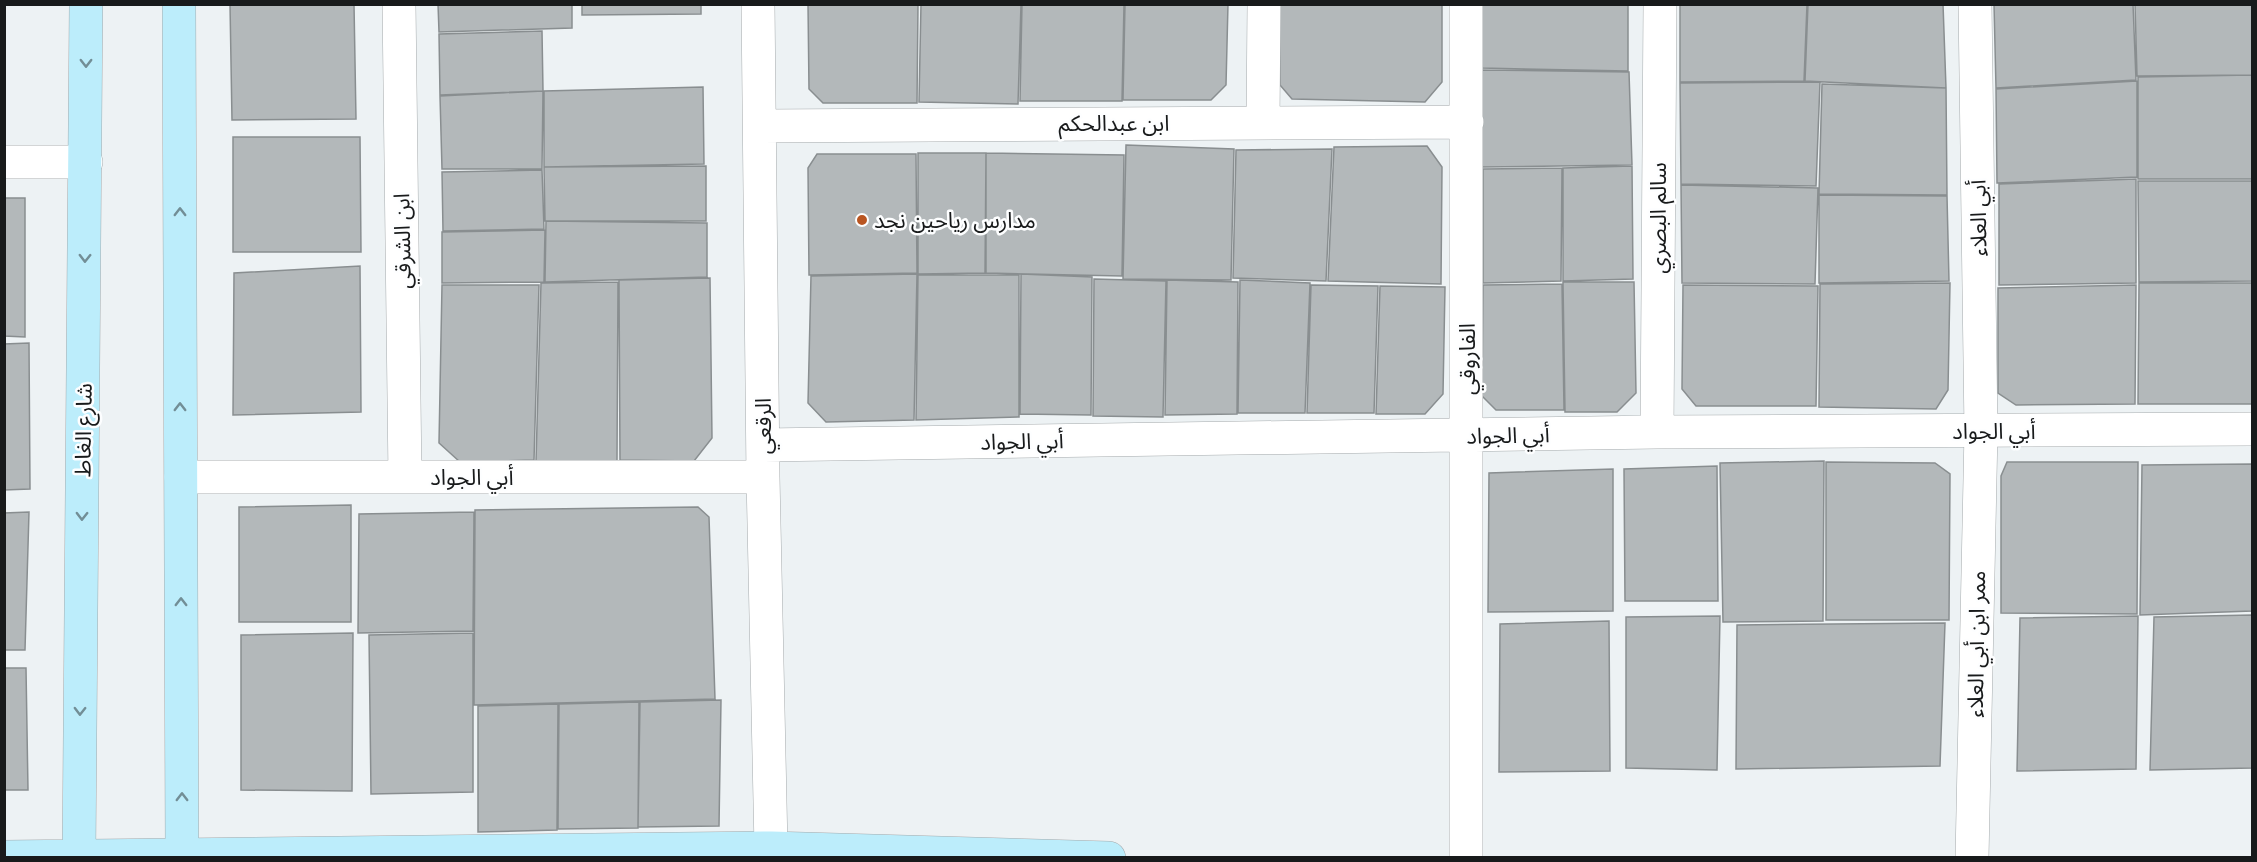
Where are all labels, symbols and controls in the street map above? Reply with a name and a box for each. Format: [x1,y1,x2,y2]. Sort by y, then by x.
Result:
one-way arrow [80,58,92,67]
street label: ابن عبدالحكم [1058,110,1170,140]
street label: سالم البصري [1645,162,1675,274]
street label: أبي العلاء [1964,179,1996,257]
street label: ابن الشرقي [388,193,420,289]
one-way arrow [174,207,186,216]
place label: مدارس رياحين نجد [874,207,1036,234]
marker: مدارس رياحين نجد [855,213,869,227]
one-way arrow [79,253,91,262]
street label: الفاروقي [1454,323,1484,395]
street label: شارع الغاط [69,383,101,477]
street label: الرقعي [750,398,780,454]
one-way arrow [174,402,186,411]
street label: أبي الجواد [1952,418,2036,448]
street label: أبي الجواد [1466,421,1550,453]
street label: أبي الجواد [980,427,1064,459]
street label: أبي الجواد [430,464,514,494]
one-way arrow [76,511,88,520]
street label: ممر ابن أبي العلاء [1962,570,1994,718]
one-way arrow [175,597,187,606]
one-way arrow [74,706,87,715]
one-way arrow [176,792,188,801]

